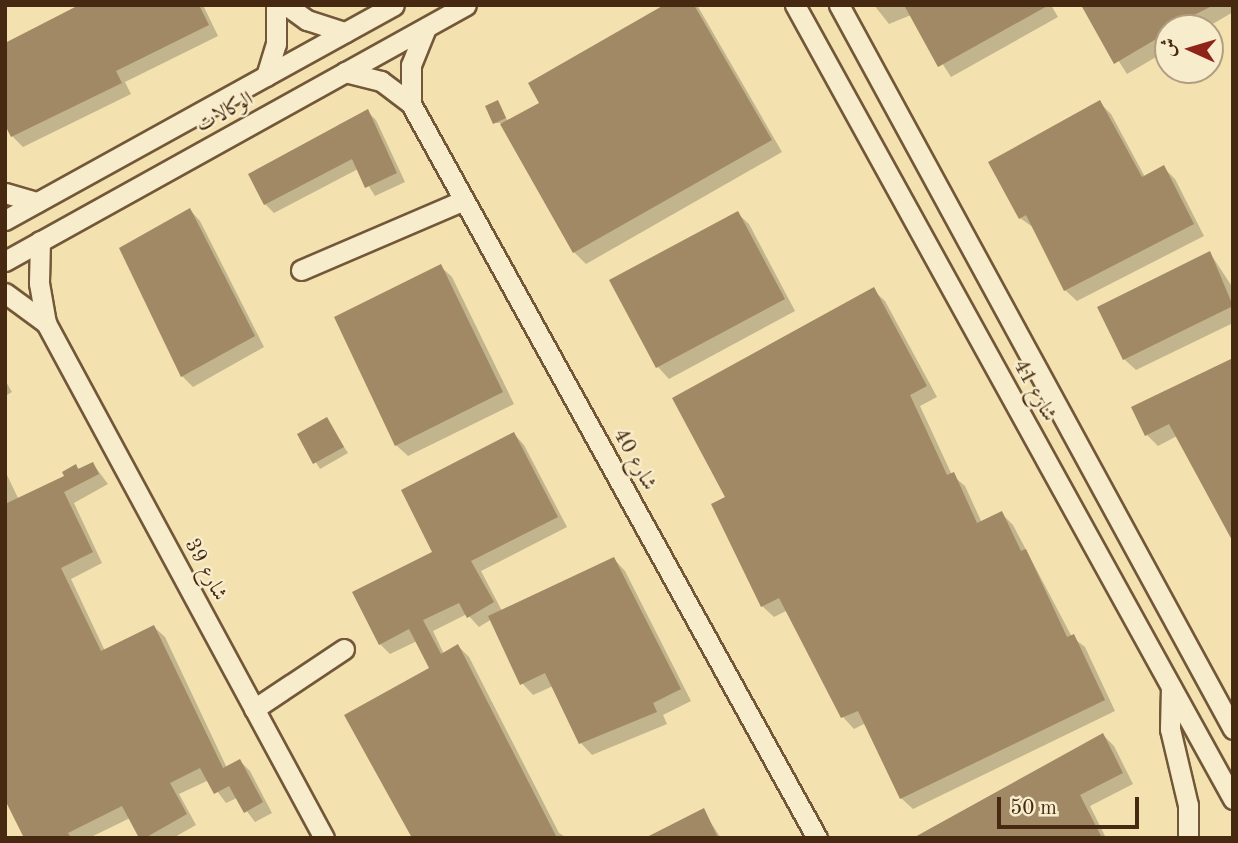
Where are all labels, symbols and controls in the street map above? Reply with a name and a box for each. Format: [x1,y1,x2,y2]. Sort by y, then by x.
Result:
north arrow [1154,14,1224,84]
text: ش [1159,38,1180,58]
street label: الوكالات [192,87,258,139]
street label: شارع 41 [1007,356,1061,426]
street label: شارع 40 [607,425,661,495]
street label: شارع 39 [178,535,232,605]
scale bar [1000,784,1142,828]
text: 50 m [1010,798,1057,819]

